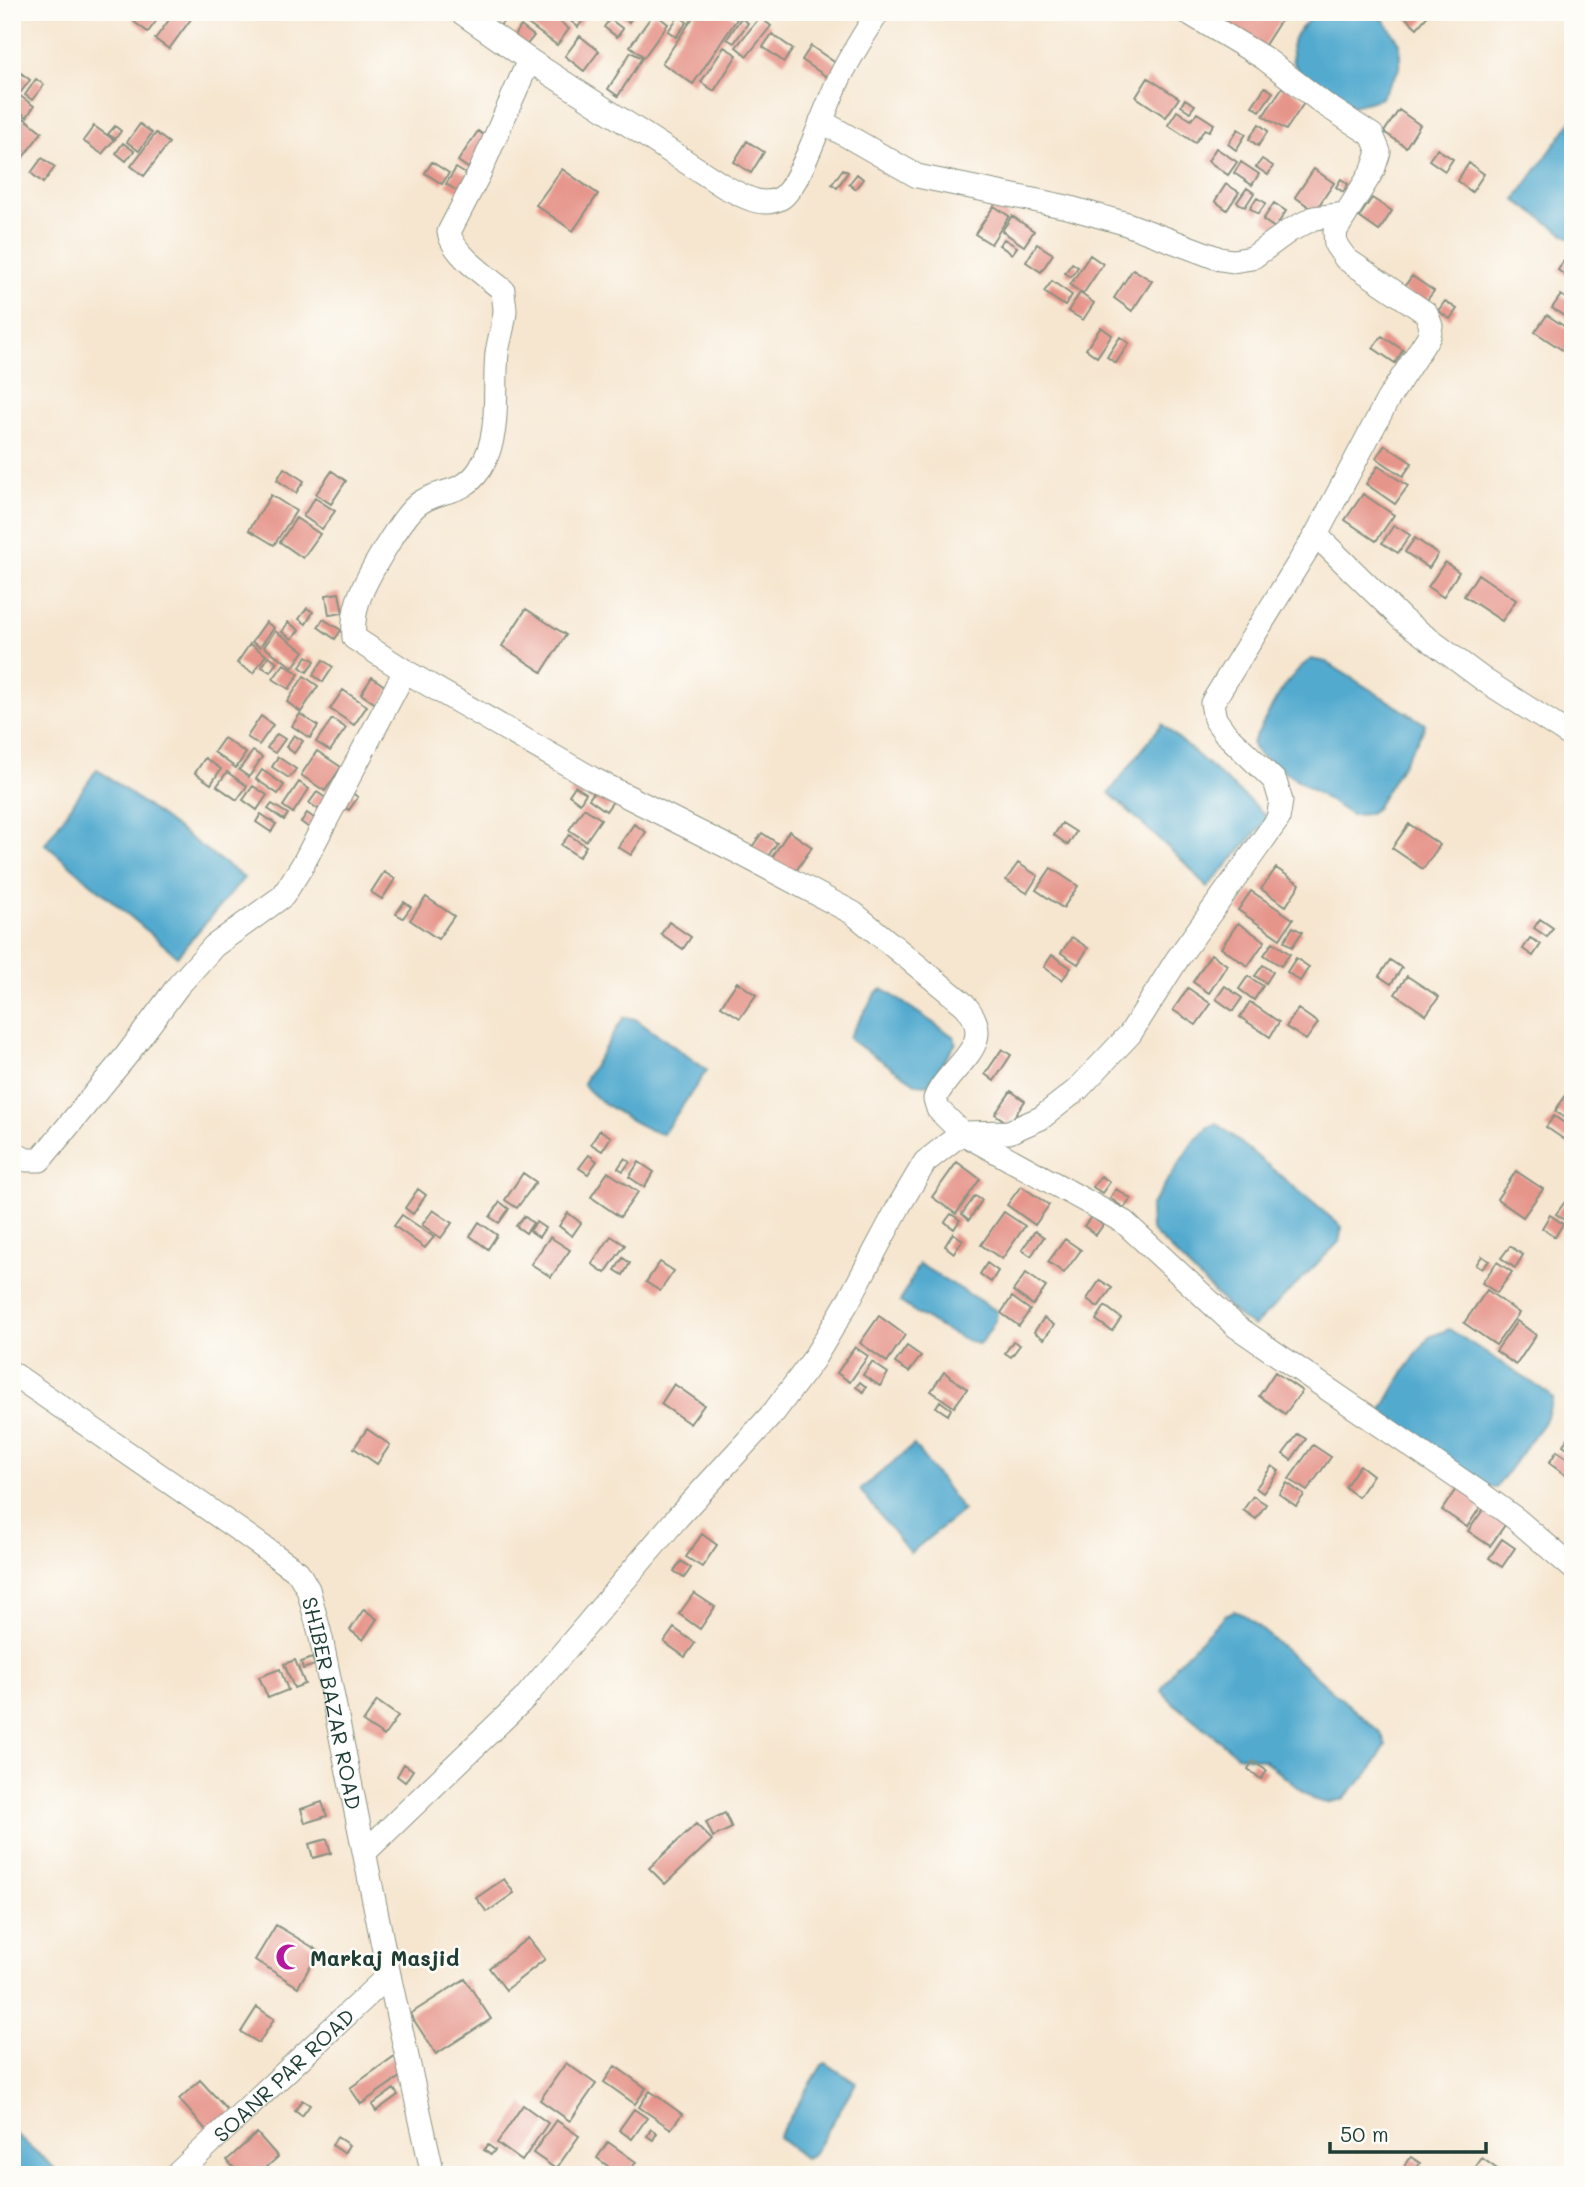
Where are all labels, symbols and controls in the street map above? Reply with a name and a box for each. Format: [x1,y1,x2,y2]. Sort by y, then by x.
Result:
street label: SHIBER BAZAR ROAD [297,1594,369,1812]
mosque icon: Markaj Masjid [274,1942,304,1972]
place label: Markaj Masjid [310,1944,459,1971]
street label: SOANR PAR ROAD [207,2002,359,2147]
scale bar [1330,2110,1485,2154]
text: 50 m [1340,2120,1389,2147]

